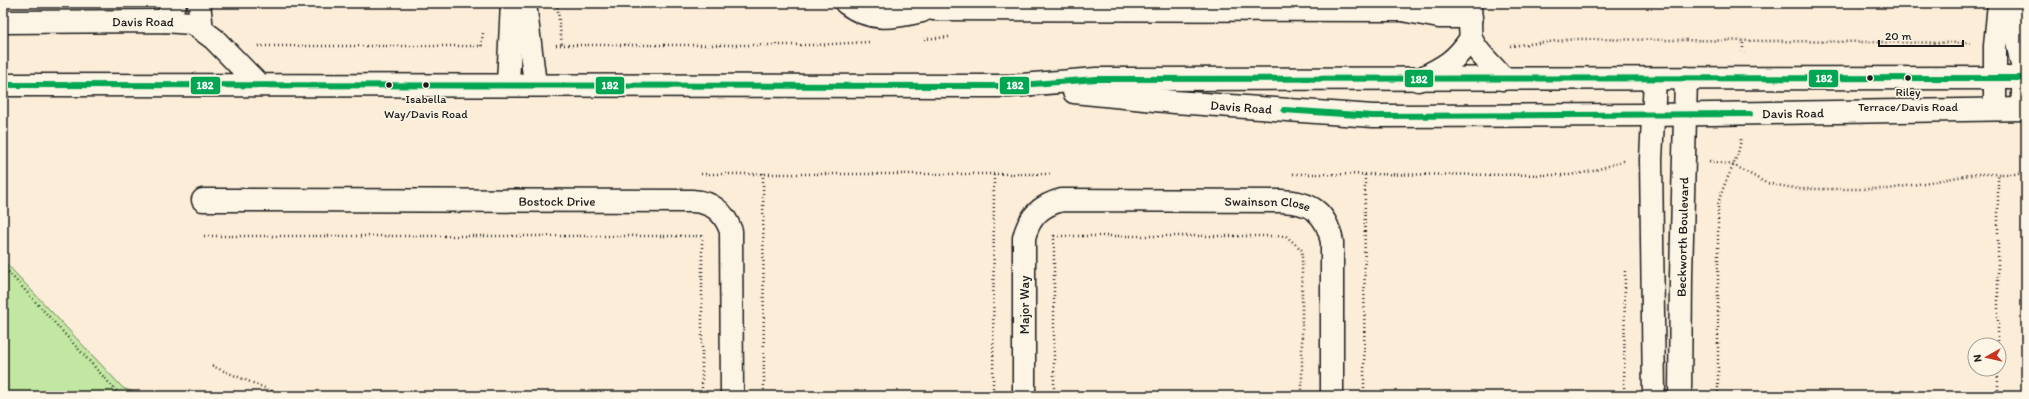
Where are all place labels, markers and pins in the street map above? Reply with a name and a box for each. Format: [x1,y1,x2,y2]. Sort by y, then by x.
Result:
unlabelled marker [1865,73,1875,83]
marker: Riley Terrace/Davis Road [1903,73,1913,83]
unlabelled marker [384,80,394,90]
marker: Isabella Way/Davis Road [421,80,431,90]
place label: Riley Terrace/Davis Road [1858,85,1958,114]
place label: Isabella Way/Davis Road [384,92,468,121]

